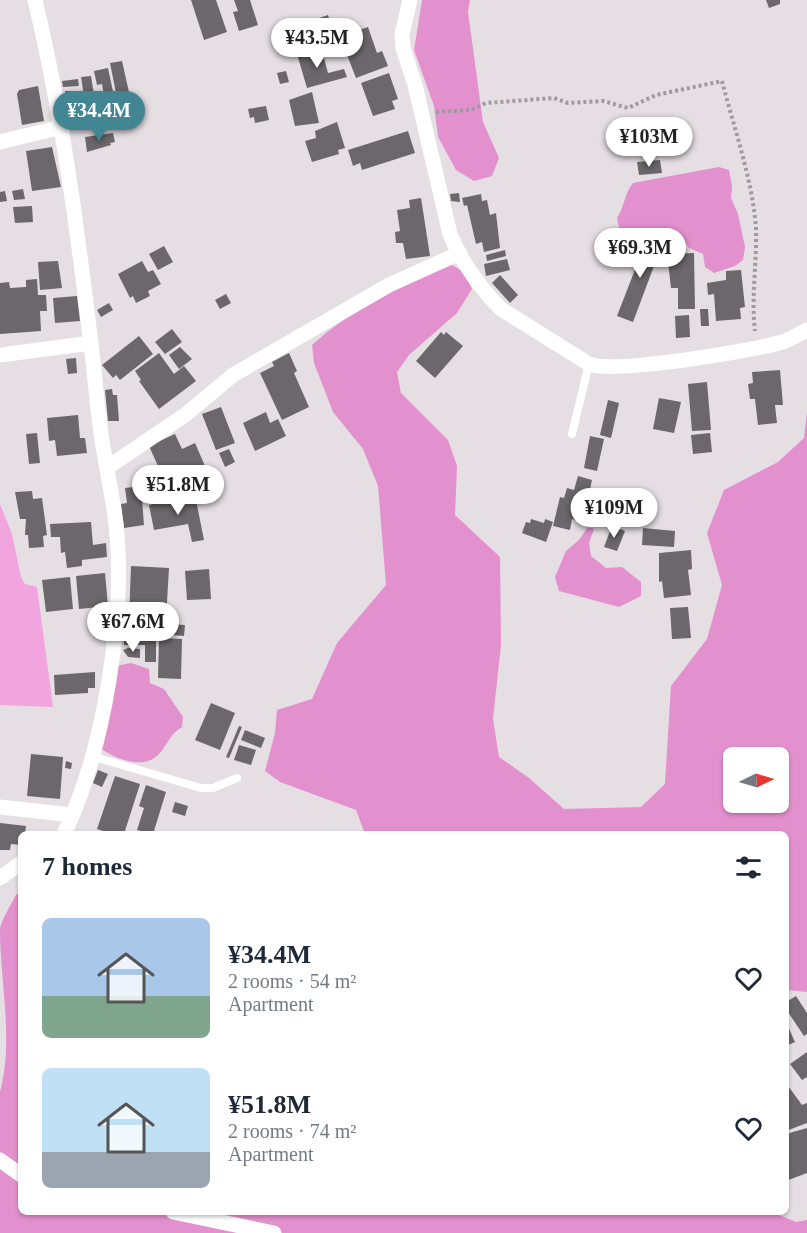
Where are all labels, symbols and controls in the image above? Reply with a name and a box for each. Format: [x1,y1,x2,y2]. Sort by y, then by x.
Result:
pin: ¥43.5M [268,18,366,69]
text: ¥43.5M [285,26,349,48]
pin: ¥34.4M [50,91,148,142]
text: ¥34.4M [67,99,131,121]
pin: ¥103M [607,117,691,168]
text: ¥103M [620,125,678,147]
pin: ¥69.3M [591,228,689,279]
text: ¥69.3M [608,236,672,258]
pin: ¥51.8M [129,465,227,516]
text: ¥51.8M [146,473,210,495]
pin: ¥109M [572,488,656,539]
text: ¥109M [585,496,643,518]
pin: ¥67.6M [84,602,182,653]
text: ¥67.6M [101,610,165,632]
north arrow [723,747,789,813]
map controls [723,747,789,813]
icon: filters [732,851,765,884]
text: 7 homes [42,852,132,881]
text: ¥34.4M [228,940,311,969]
icon: home [90,942,162,1014]
icon: heart [732,962,765,995]
text: 2 rooms · 54 m² [228,970,356,992]
text: Apartment [228,993,314,1015]
text: ¥51.8M [228,1090,311,1119]
icon: home [90,1092,162,1164]
icon: heart [732,1112,765,1145]
text: 2 rooms · 74 m² [228,1120,356,1142]
text: Apartment [228,1143,314,1165]

